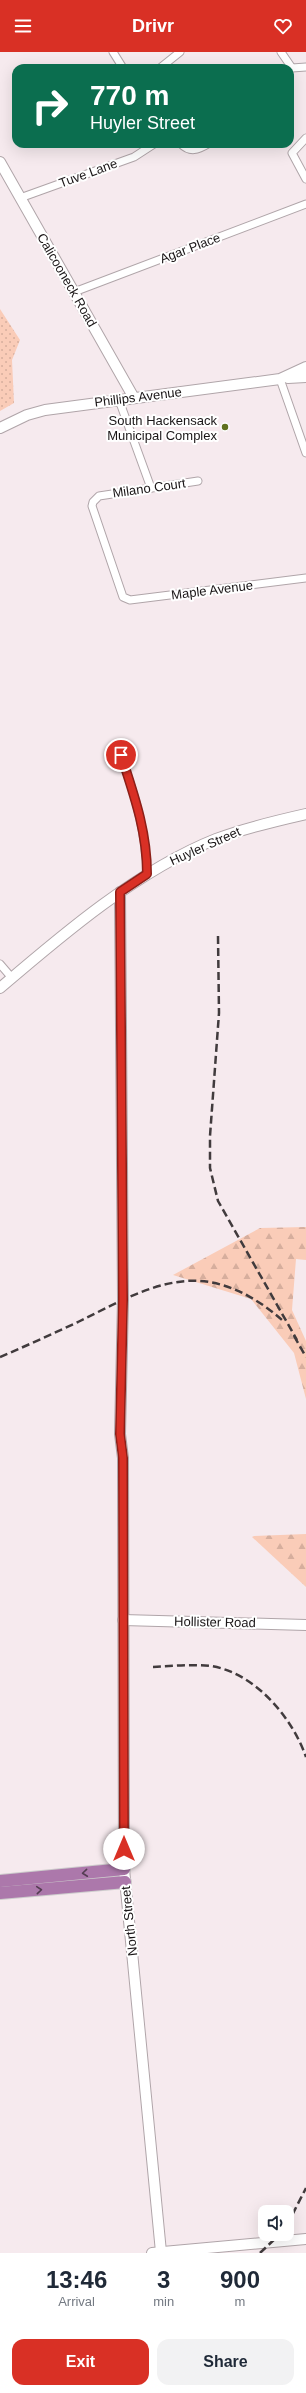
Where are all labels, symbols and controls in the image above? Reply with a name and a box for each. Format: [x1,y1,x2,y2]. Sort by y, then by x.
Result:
icon: menu [12,15,34,37]
icon: heart [272,15,294,37]
text: Drivr [132,16,174,36]
icon: right [24,80,76,132]
text: 770 m [90,80,169,111]
text: Huyler Street [90,113,195,133]
street label: Tuve Lane [57,156,119,190]
street label: Agar Place [158,230,222,266]
street label: Calicooneck Road [34,231,100,329]
street label: Phillips Avenue [93,384,183,410]
place label: South Hackensack Municipal Complex [107,413,217,443]
marker: South Hackensack Municipal Complex [220,422,230,432]
street label: Milano Court [111,475,187,501]
street label: Maple Avenue [170,578,254,602]
pin [104,738,138,772]
icon: arrive [110,744,132,766]
street label: Huyler Street [167,824,243,868]
street label: Hollister Road [174,1614,256,1630]
position arrow [103,1828,145,1870]
one-way arrow [82,1868,88,1877]
one-way arrow [36,1885,42,1894]
street label: North Street [118,1885,140,1957]
map controls [258,2205,294,2241]
button: sound [258,2205,294,2241]
text: 13:46 [46,2266,107,2293]
text: 3 [157,2266,170,2293]
text: 900 [220,2266,260,2293]
text: Arrival [58,2294,95,2309]
text: min [153,2294,174,2309]
text: m [235,2294,245,2309]
button: Exit [12,2339,149,2385]
button: Share [157,2339,294,2385]

